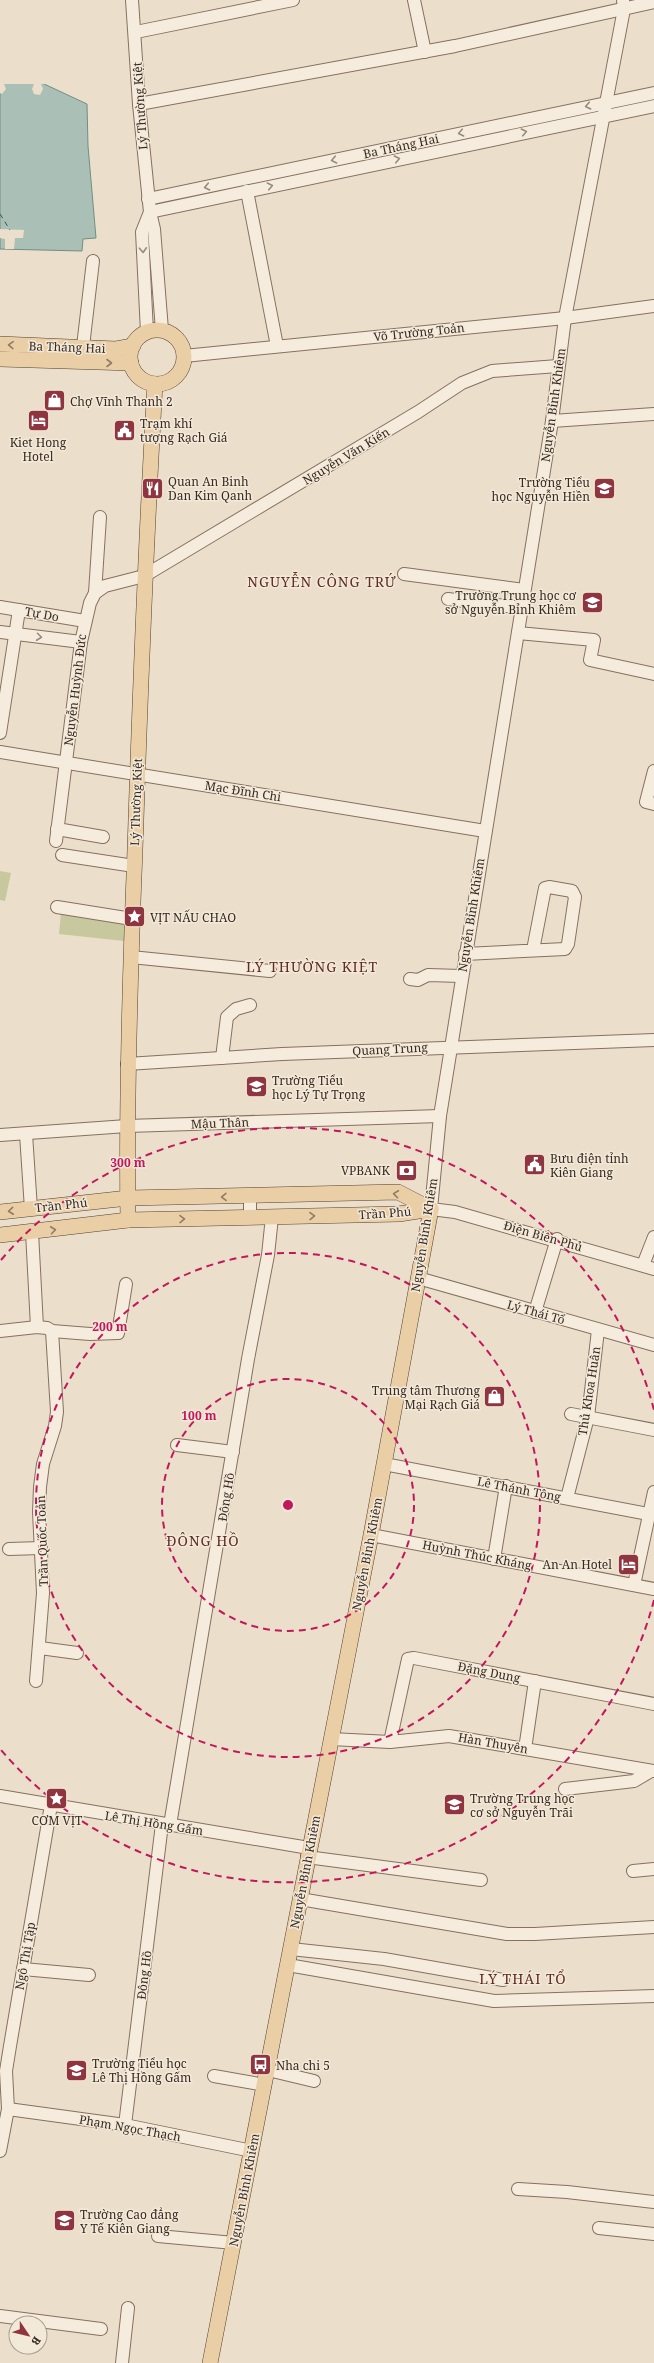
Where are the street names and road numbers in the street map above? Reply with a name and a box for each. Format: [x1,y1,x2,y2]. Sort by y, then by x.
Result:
street label: Lý Thường Kiệt [128,62,152,150]
street label: Ba Tháng Hai [362,130,441,162]
street label: Võ Trường Toản [373,319,466,345]
street label: Ba Tháng Hai [28,337,106,357]
street label: Nguyễn Bỉnh Khiêm [537,347,569,463]
street label: Nguyễn Văn Kiến [299,423,393,489]
street label: Tự Do [24,603,60,625]
street label: Nguyễn Huỳnh Đức [60,633,90,747]
street label: Lý Thường Kiệt [126,758,146,846]
street label: Mạc Đĩnh Chi [204,777,282,805]
street label: Nguyễn Bỉnh Khiêm [454,857,488,973]
street label: Quang Trung [352,1039,429,1059]
street label: Mậu Thân [191,1113,250,1133]
street label: Nguyễn Bỉnh Khiêm [407,1177,441,1293]
street label: Trần Phú [34,1194,89,1216]
street label: Trần Phú [358,1203,412,1223]
street label: Điện Biên Phủ [502,1217,585,1255]
street label: Lý Thái Tổ [505,1296,567,1328]
street label: Thủ Khoa Huân [574,1345,604,1437]
street label: Đông Hồ [214,1471,238,1523]
street label: Lê Thánh Tông [476,1473,563,1506]
street label: Trần Quốc Toản [32,1495,52,1587]
street label: Nguyễn Bỉnh Khiêm [348,1496,386,1612]
street label: Huỳnh Thúc Kháng [421,1536,534,1574]
street label: Đặng Dung [456,1658,522,1686]
street label: Hàn Thuyên [457,1728,530,1758]
street label: Lê Thị Hồng Gấm [104,1807,204,1839]
street label: Nguyễn Bỉnh Khiêm [286,1814,324,1930]
street label: Ngô Thị Tập [11,1921,39,1991]
street label: Đông Hồ [133,1949,155,2001]
street label: Phạm Ngọc Thạch [78,2111,183,2145]
street label: Nguyễn Bỉnh Khiêm [225,2132,263,2248]

